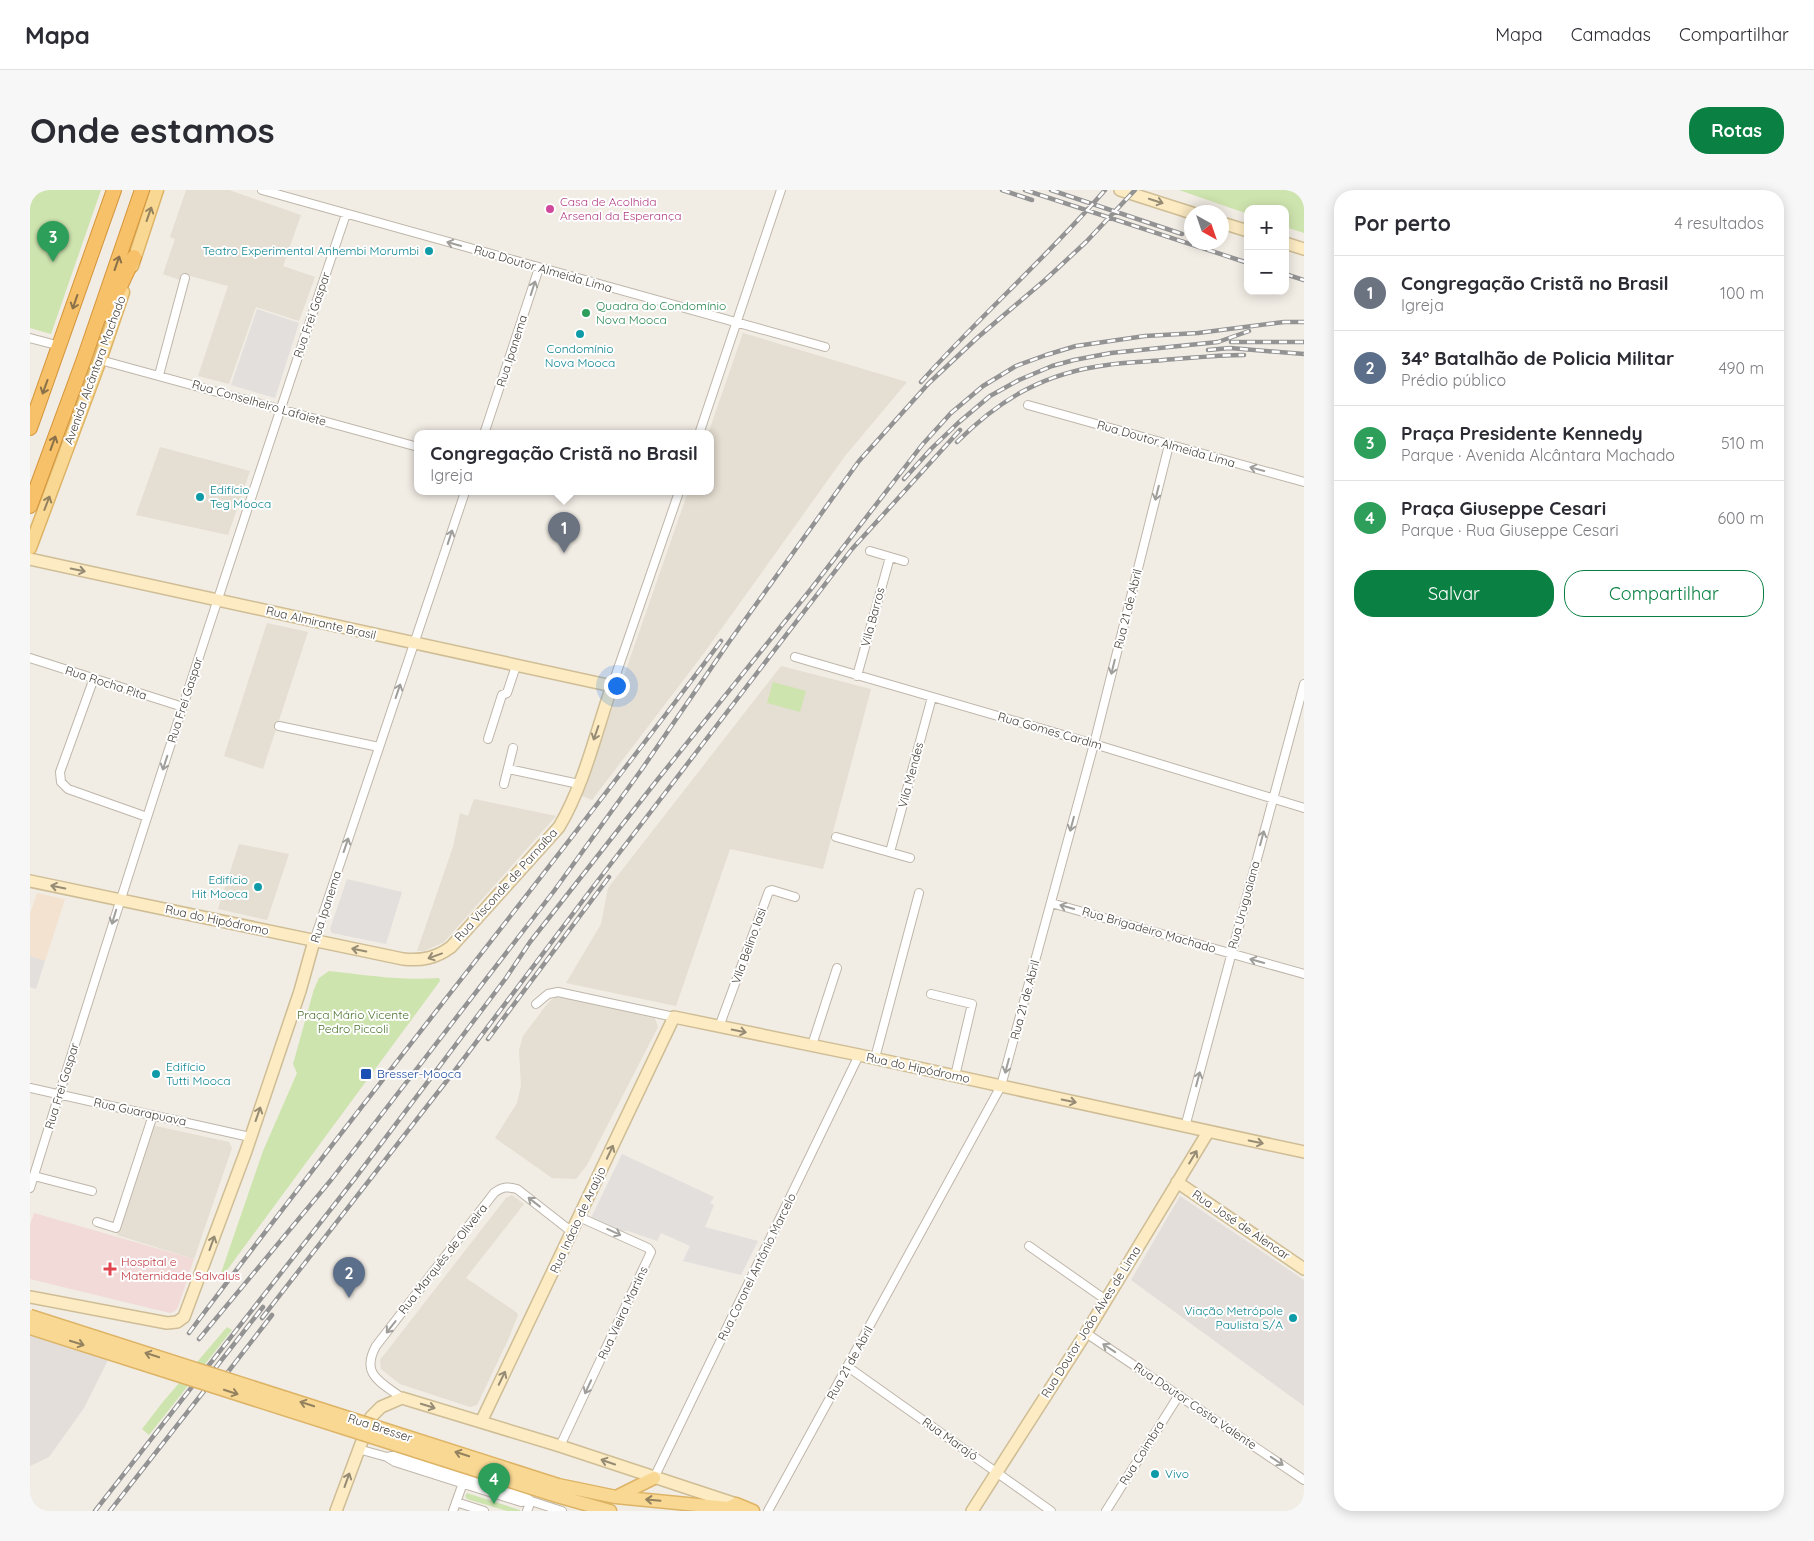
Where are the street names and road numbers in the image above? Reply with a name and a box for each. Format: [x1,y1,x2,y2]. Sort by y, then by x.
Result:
street label: Rua Doutor Almeida Lima [472,242,614,295]
street label: Rua Frei Gaspar [290,270,333,360]
street label: Avenida Alcântara Machado [61,293,128,446]
street label: Rua Ipanema [493,313,530,389]
street label: Rua Conselheiro Lafaiete [190,376,328,429]
street label: Rua Doutor Almeida Lima [1095,417,1237,470]
street label: Rua 21 de Abril [1110,567,1145,650]
street label: Vila Barros [857,585,888,648]
street label: Rua Almirante Brasil [265,603,378,642]
street label: Rua Frei Gaspar [164,655,206,745]
street label: Rua Rocha Pita [63,662,149,703]
street label: Rua Gomes Cardim [996,708,1104,753]
street label: Vila Mendes [895,740,927,809]
street label: Rua Visconde de Parnaíba [451,825,560,944]
street label: Rua Uruguaiana [1225,859,1263,951]
street label: Rua Ipanema [307,869,344,945]
street label: Rua do Hipódromo [164,901,270,938]
street label: Rua Brigadeiro Machado [1080,903,1218,956]
street label: Vila Belino Iasi [728,906,769,986]
street label: Rua 21 de Abril [1007,958,1042,1041]
street label: Rua Frei Gaspar [41,1040,82,1131]
street label: Rua do Hipódromo [865,1049,971,1086]
street label: Rua Guarapuava [92,1094,188,1129]
street label: Rua Inácio de Araújo [546,1164,609,1275]
street label: Rua José de Alencar [1190,1186,1293,1263]
street label: Rua Coronel Antônio Marcelo [714,1191,799,1343]
street label: Rua Marquês de Oliveira [395,1201,490,1317]
street label: Rua Doutor João Alves de Lima [1038,1243,1144,1400]
street label: Rua Vieira Martins [594,1263,651,1362]
street label: Rua 21 de Abril [823,1323,876,1402]
street label: Rua Doutor Costa Valente [1131,1359,1260,1452]
street label: Rua Bresser [346,1410,415,1445]
street label: Rua Marajó [919,1414,981,1463]
street label: Rua Coimbra [1116,1418,1167,1488]

